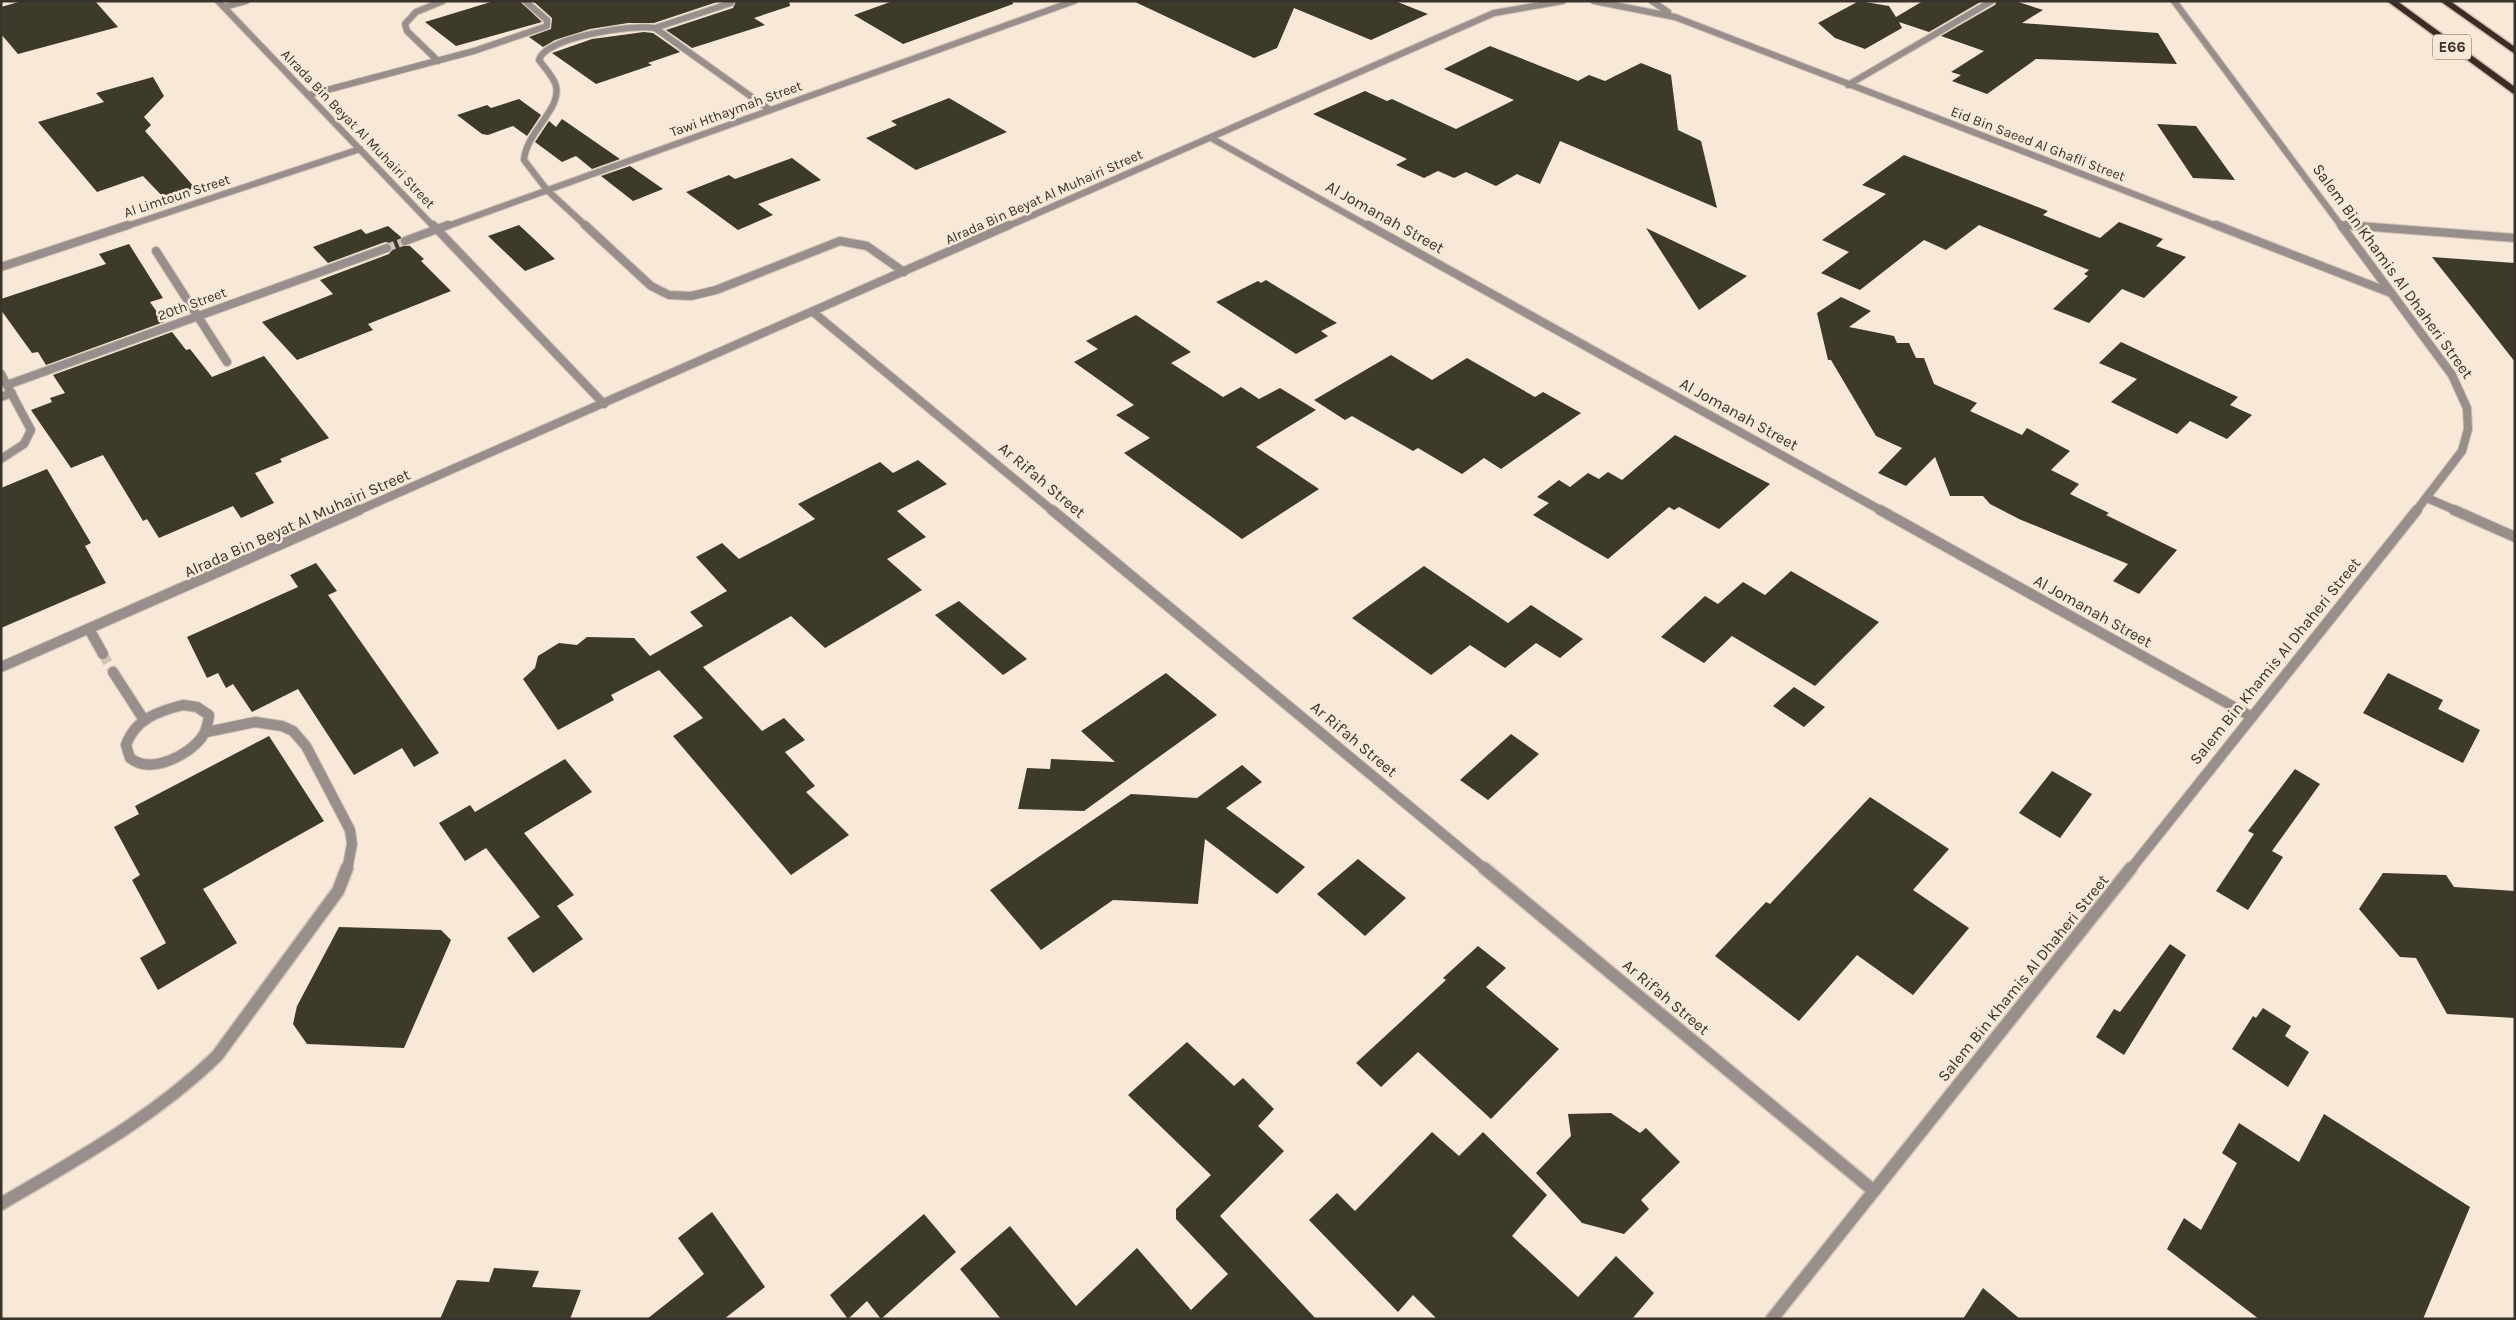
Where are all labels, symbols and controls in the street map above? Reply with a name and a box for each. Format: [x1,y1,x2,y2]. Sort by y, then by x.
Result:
road number: E66 [2433,34,2471,60]
street label: Alrada Bin Beyat Al Muhairi Street [277,46,439,212]
street label: Tawi Hthaymah Street [668,77,804,141]
street label: Eid Bin Saeed Al Ghafli Street [1948,103,2128,185]
street label: Alrada Bin Beyat Al Muhairi Street [943,146,1145,248]
street label: Salem Bin Khamis Al Dhaheri Street [2309,160,2477,382]
street label: Al Limtoun Street [122,171,232,221]
street label: Al Jomanah Street [1323,177,1447,257]
street label: 20th Street [155,284,229,324]
street label: Al Jomanah Street [1677,374,1801,454]
street label: Ar Rif'ah Street [995,438,1089,522]
street label: Alrada Bin Beyat Al Muhairi Street [181,465,413,581]
street label: Salem Bin Khamis Al Dhaheri Street [2186,554,2364,768]
street label: Al Jomanah Street [2031,571,2155,651]
street label: Ar Rif'ah Street [1307,697,1401,781]
street label: Salem Bin Khamis Al Dhaheri Street [1934,871,2112,1085]
street label: Ar Rif'ah Street [1619,955,1713,1039]

